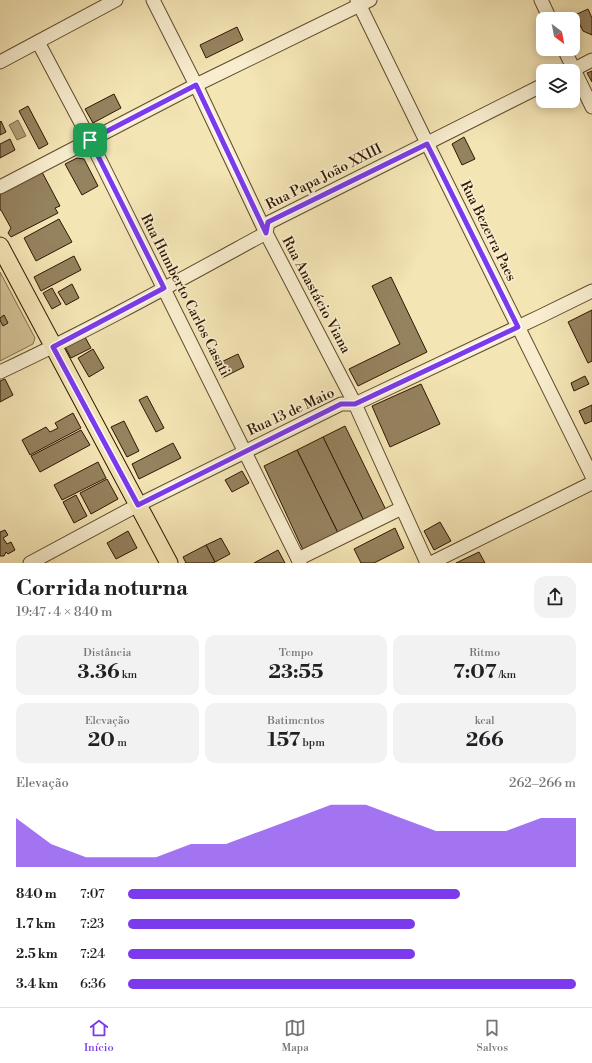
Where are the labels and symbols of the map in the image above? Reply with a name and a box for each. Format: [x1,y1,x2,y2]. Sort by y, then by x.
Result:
north arrow [536,12,580,56]
pin [73,123,107,157]
street label: Rua Papa João XXIII [263,140,386,214]
street label: Rua Bezerra Paes [456,178,520,284]
street label: Rua Humberto Carlos Casati [136,211,234,379]
street label: Rua Anastácio Viana [278,233,355,357]
street label: Rua 13 de Maio [245,384,338,440]

